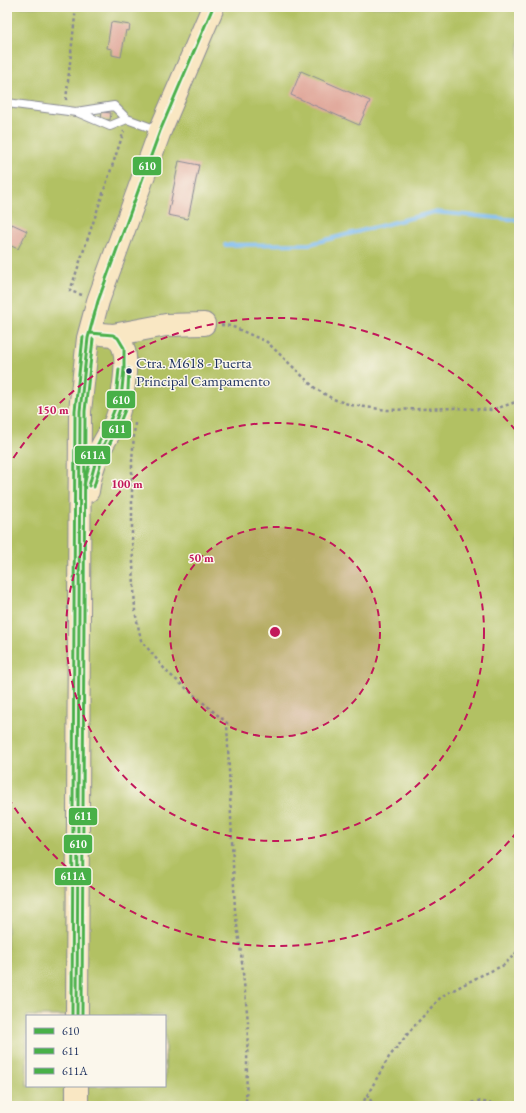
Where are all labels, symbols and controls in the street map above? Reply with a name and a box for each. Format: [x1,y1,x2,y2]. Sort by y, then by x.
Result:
line badge: 610 [132,156,162,176]
text: 610 [138,159,156,173]
place label: Ctra. M618 - Puerta Principal Campamento [136,353,270,390]
marker: Ctra. M618 - Puerta Principal Campamento [124,366,134,376]
line badge: 610 [106,390,136,409]
text: 610 [112,393,130,407]
text: 150 m [37,402,69,418]
line badge: 611 [101,420,132,439]
text: 611 [108,422,126,436]
line badge: 611A [74,445,111,465]
text: 611A [80,448,106,462]
text: 100 m [111,476,143,492]
text: 50 m [188,550,214,566]
centre of rings [268,625,282,639]
line badge: 611 [68,807,98,826]
text: 611 [74,809,92,823]
line badge: 610 [63,834,93,854]
text: 610 [69,837,87,851]
line badge: 611A [54,867,92,886]
text: 611A [60,869,86,883]
legend [26,1015,166,1087]
text: 610 [62,1023,80,1039]
text: 611 [62,1043,80,1059]
text: 611A [62,1063,88,1079]

